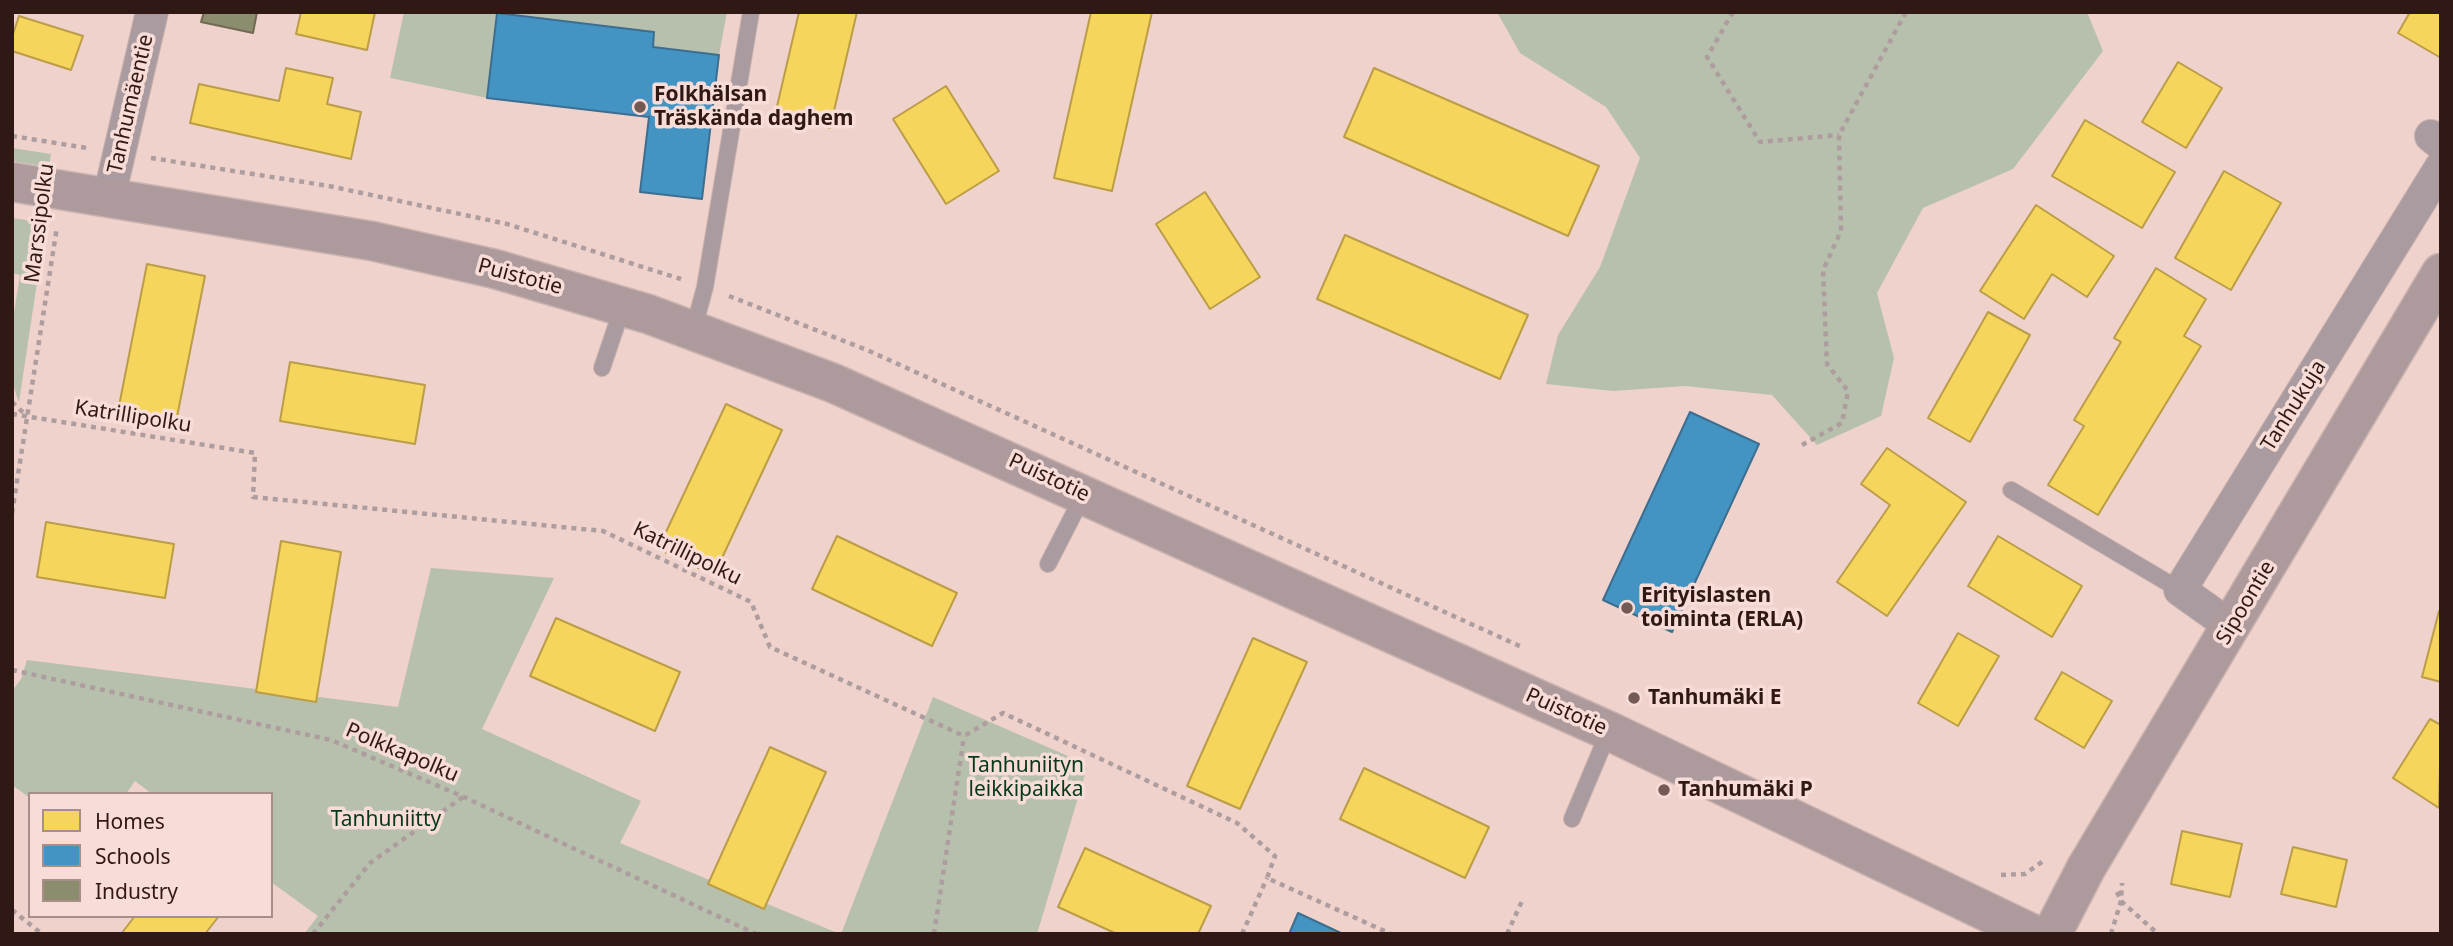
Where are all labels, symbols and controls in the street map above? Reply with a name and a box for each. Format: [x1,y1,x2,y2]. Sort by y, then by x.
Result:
street label: Tanhumäentie [103,32,159,176]
place label: Folkhälsan Träskända daghem [654,82,853,132]
marker: Folkhälsan Träskända daghem [632,99,648,115]
street label: Marssipolku [20,162,60,284]
street label: Puistotie [475,254,565,300]
street label: Tanhukuja [2256,356,2332,456]
street label: Katrillipolku [73,395,193,439]
street label: Puistotie [1005,448,1093,508]
street label: Katrillipolku [628,517,746,591]
street label: Sipoontie [2211,557,2281,649]
place label: Erityislasten toiminta (ERLA) [1641,583,1803,633]
marker: Erityislasten toiminta (ERLA) [1619,600,1635,616]
street label: Puistotie [1521,683,1611,741]
place label: Tanhumäki E [1648,685,1782,711]
marker: Tanhumäki E [1626,690,1642,706]
street label: Polkkapolku [342,718,462,788]
park label: Tanhuniityn leikkipaikka [968,753,1084,803]
place label: Tanhumäki P [1678,777,1813,803]
marker: Tanhumäki P [1656,782,1672,798]
legend [28,792,273,918]
text: Homes [95,807,165,835]
park label: Tanhuniitty [331,807,441,833]
text: Schools [95,842,170,870]
text: Industry [95,877,178,905]

